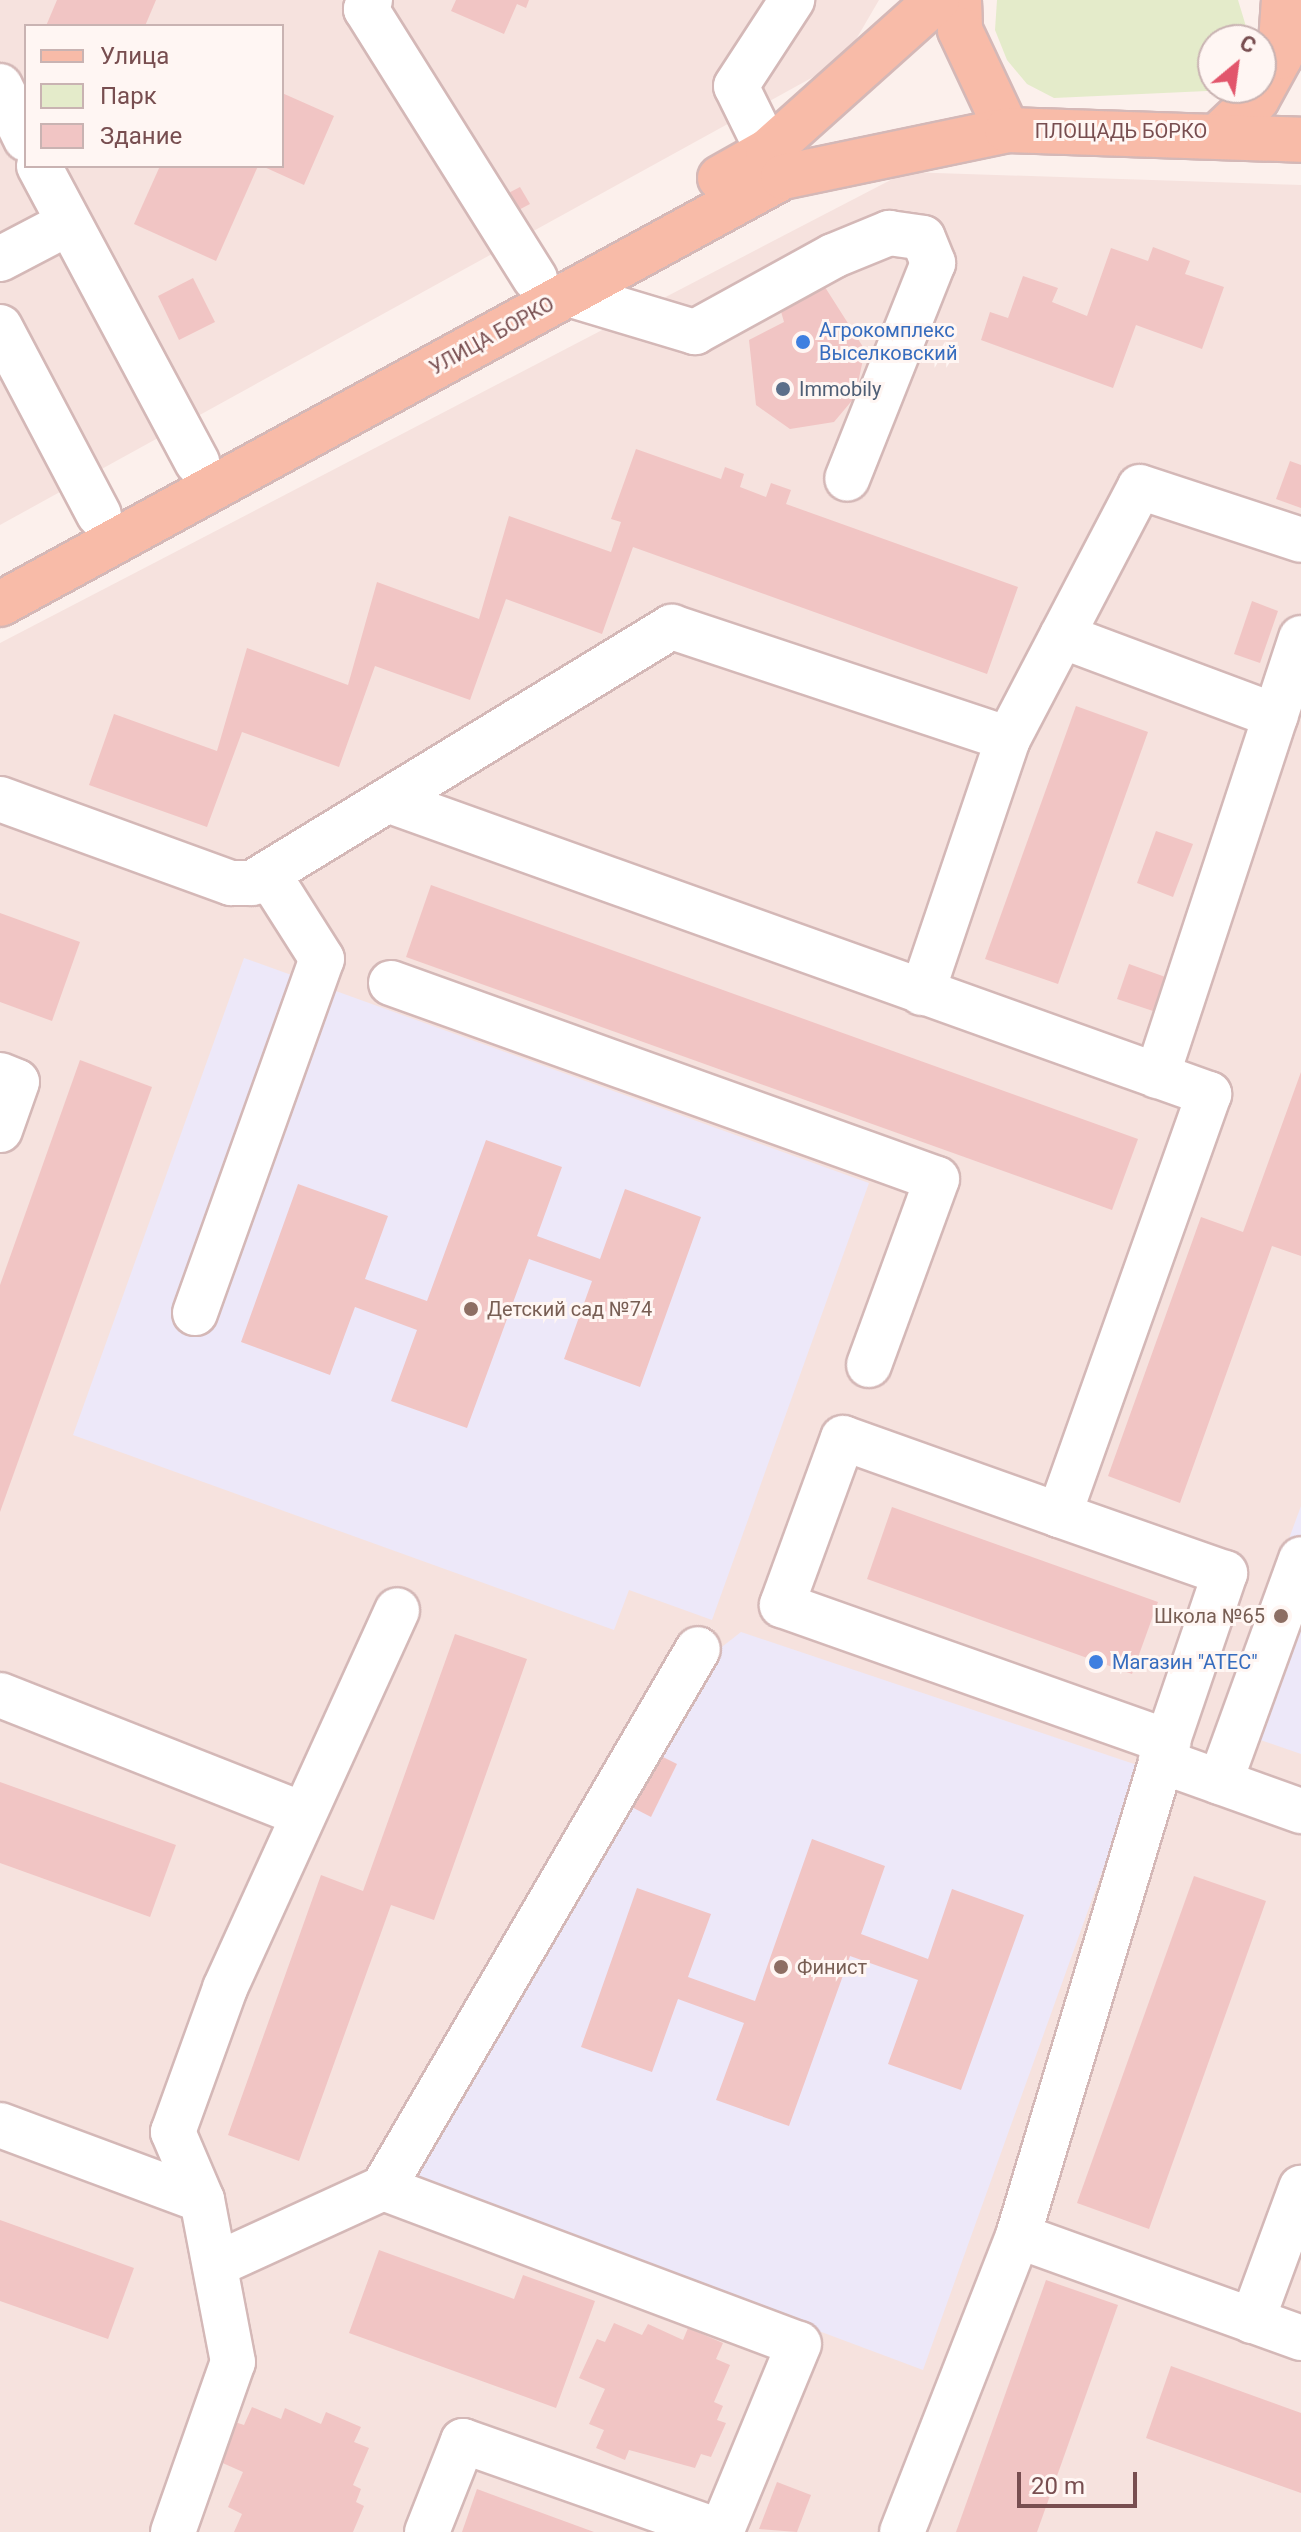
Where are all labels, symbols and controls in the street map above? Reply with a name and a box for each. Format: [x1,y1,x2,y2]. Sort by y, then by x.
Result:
legend [24,24,284,168]
north arrow [1197,24,1277,104]
text: С [1236,30,1260,59]
text: Улица [100,42,169,70]
text: Парк [100,82,157,110]
street label: ПЛОЩАДЬ БОРКО [1035,119,1207,143]
text: Здание [100,122,182,150]
street label: УЛИЦА БОРКО [426,292,558,380]
place label: Агрокомплекс Выселковский [819,318,957,365]
marker: Агрокомплекс Выселковский [794,333,812,351]
place label: Immobily [799,377,881,401]
marker: Immobily [774,380,792,398]
place label: Детский сад №74 [487,1297,652,1321]
marker: Детский сад №74 [462,1300,480,1318]
place label: Школа №65 [1154,1604,1265,1628]
marker: Школа №65 [1272,1607,1290,1625]
place label: Магазин "АТЕС" [1112,1650,1258,1674]
marker: Магазин "АТЕС" [1087,1653,1105,1671]
place label: Финист [797,1955,867,1979]
marker: Финист [772,1958,790,1976]
scale bar [1021,2456,1141,2506]
text: 20 m [1031,2472,1085,2500]

